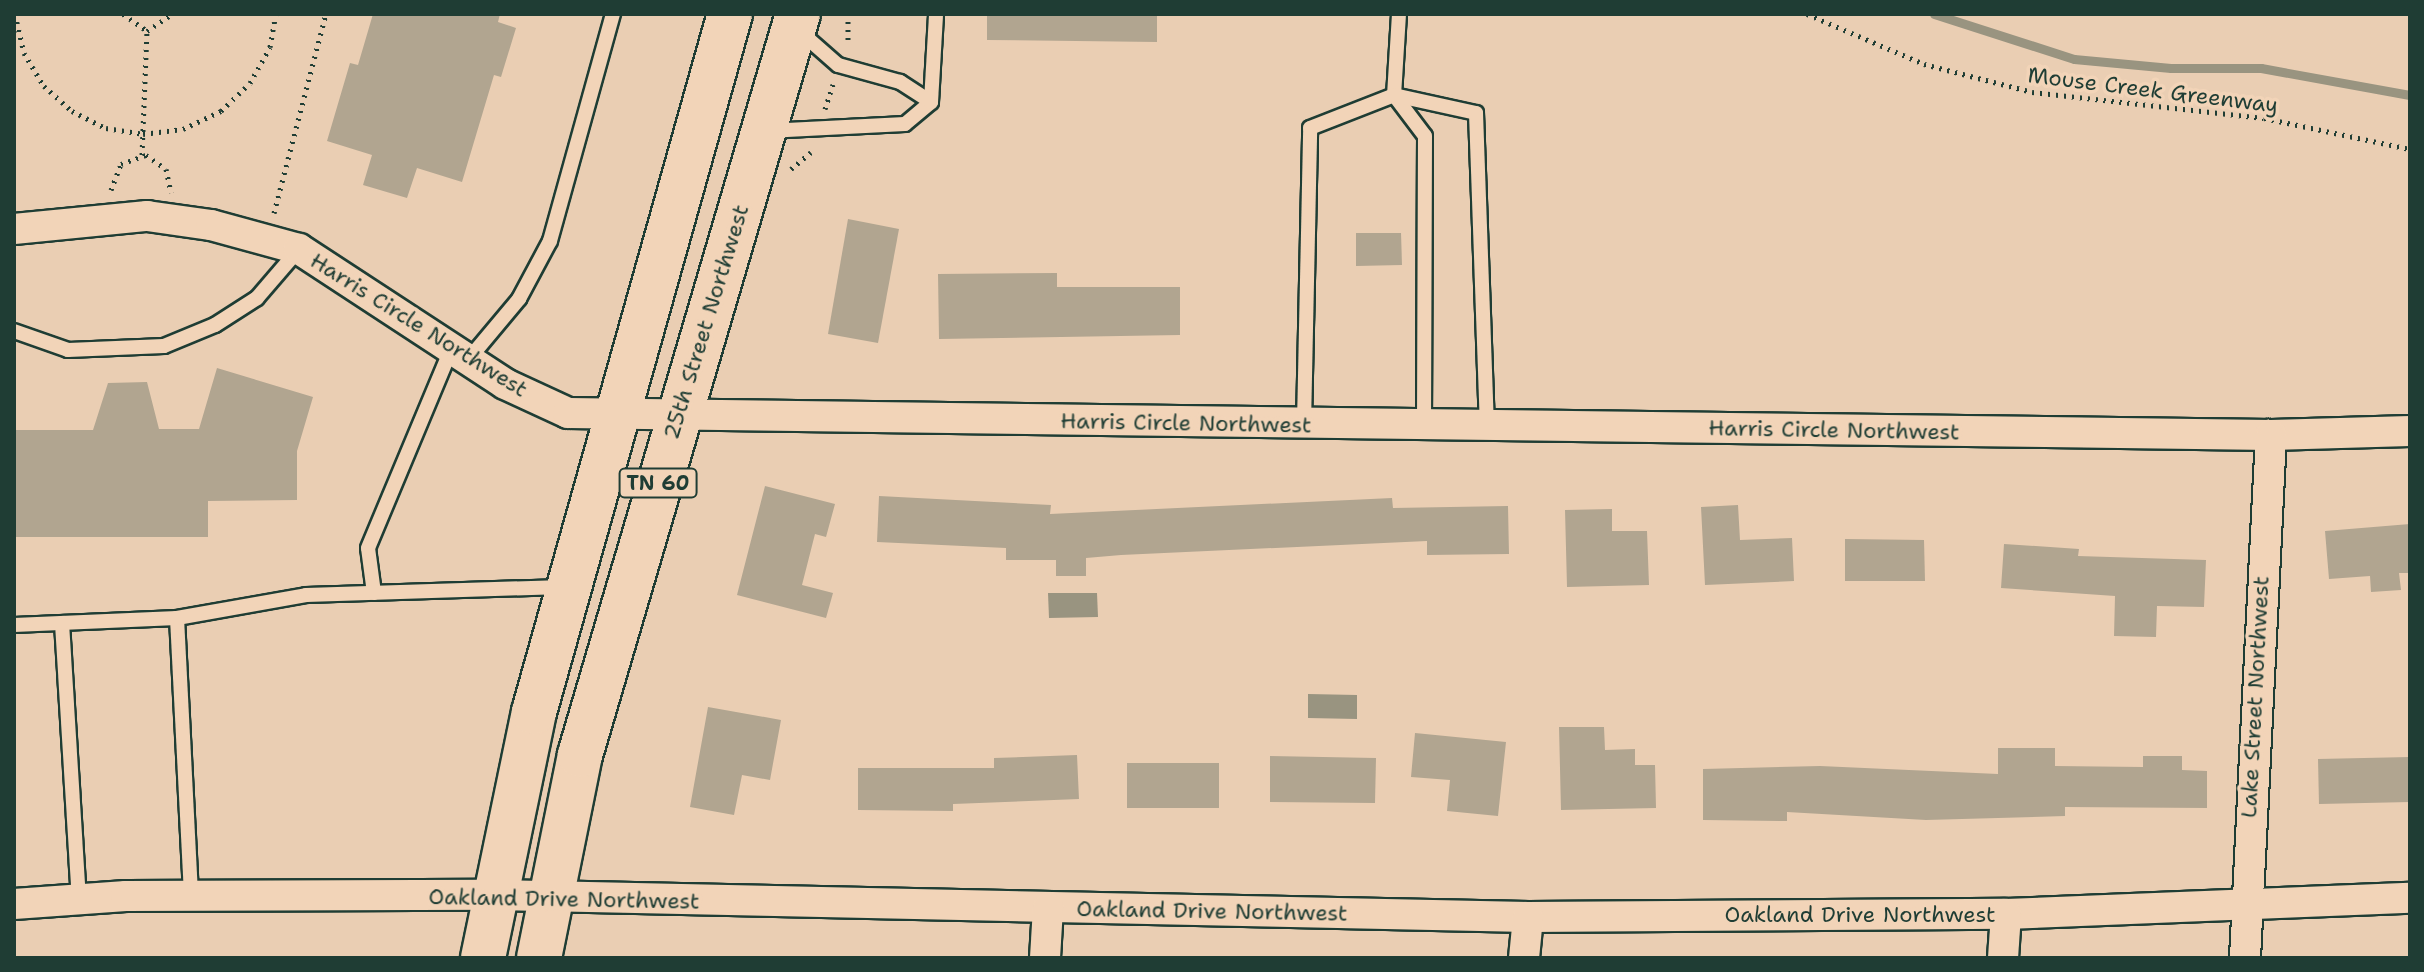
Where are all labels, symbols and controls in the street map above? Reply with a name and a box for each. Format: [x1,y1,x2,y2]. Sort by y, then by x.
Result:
street label: Mouse Creek Greenway [2026,62,2280,118]
street label: 25th Street Northwest [658,201,754,443]
street label: Harris Circle Northwest [306,247,532,403]
street label: Harris Circle Northwest [1060,408,1312,438]
street label: Harris Circle Northwest [1708,415,1960,445]
road number: TN 60 [618,467,698,499]
street label: Lake Street Northwest [2235,575,2275,819]
street label: Oakland Drive Northwest [428,883,700,915]
street label: Oakland Drive Northwest [1076,895,1348,927]
street label: Oakland Drive Northwest [1724,902,1996,928]

